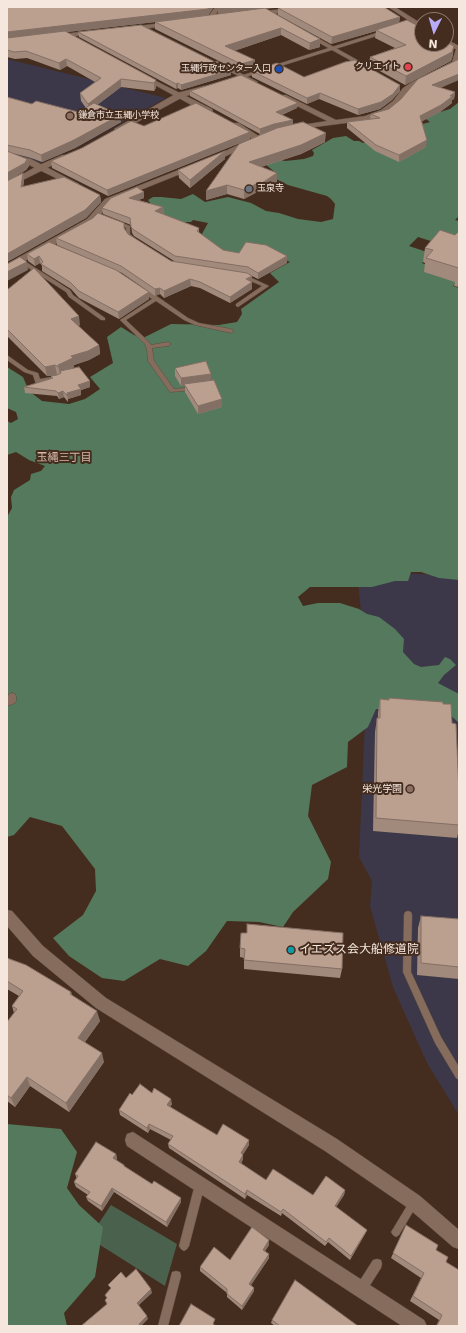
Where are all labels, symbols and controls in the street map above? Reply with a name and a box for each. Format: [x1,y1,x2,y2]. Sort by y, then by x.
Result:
north arrow [414,12,454,52]
text: N [428,37,438,50]
place label: クリエイト [355,62,400,72]
marker: クリエイト [403,62,413,72]
place label: 玉縄行政センター入口 [181,64,271,74]
marker: 玉縄行政センター入口 [274,64,284,74]
marker: 鎌倉市立玉縄小学校 [65,111,75,121]
place label: 鎌倉市立玉縄小学校 [78,111,159,121]
marker: 玉泉寺 [244,184,254,194]
place label: 玉泉寺 [257,184,284,194]
district label: 玉縄三丁目 [37,451,91,465]
place label: 栄光学園 [362,783,402,795]
marker: 栄光学園 [405,784,415,794]
place label: イエズス会大船修道院 [299,943,419,957]
marker: イエズス会大船修道院 [286,945,296,955]

